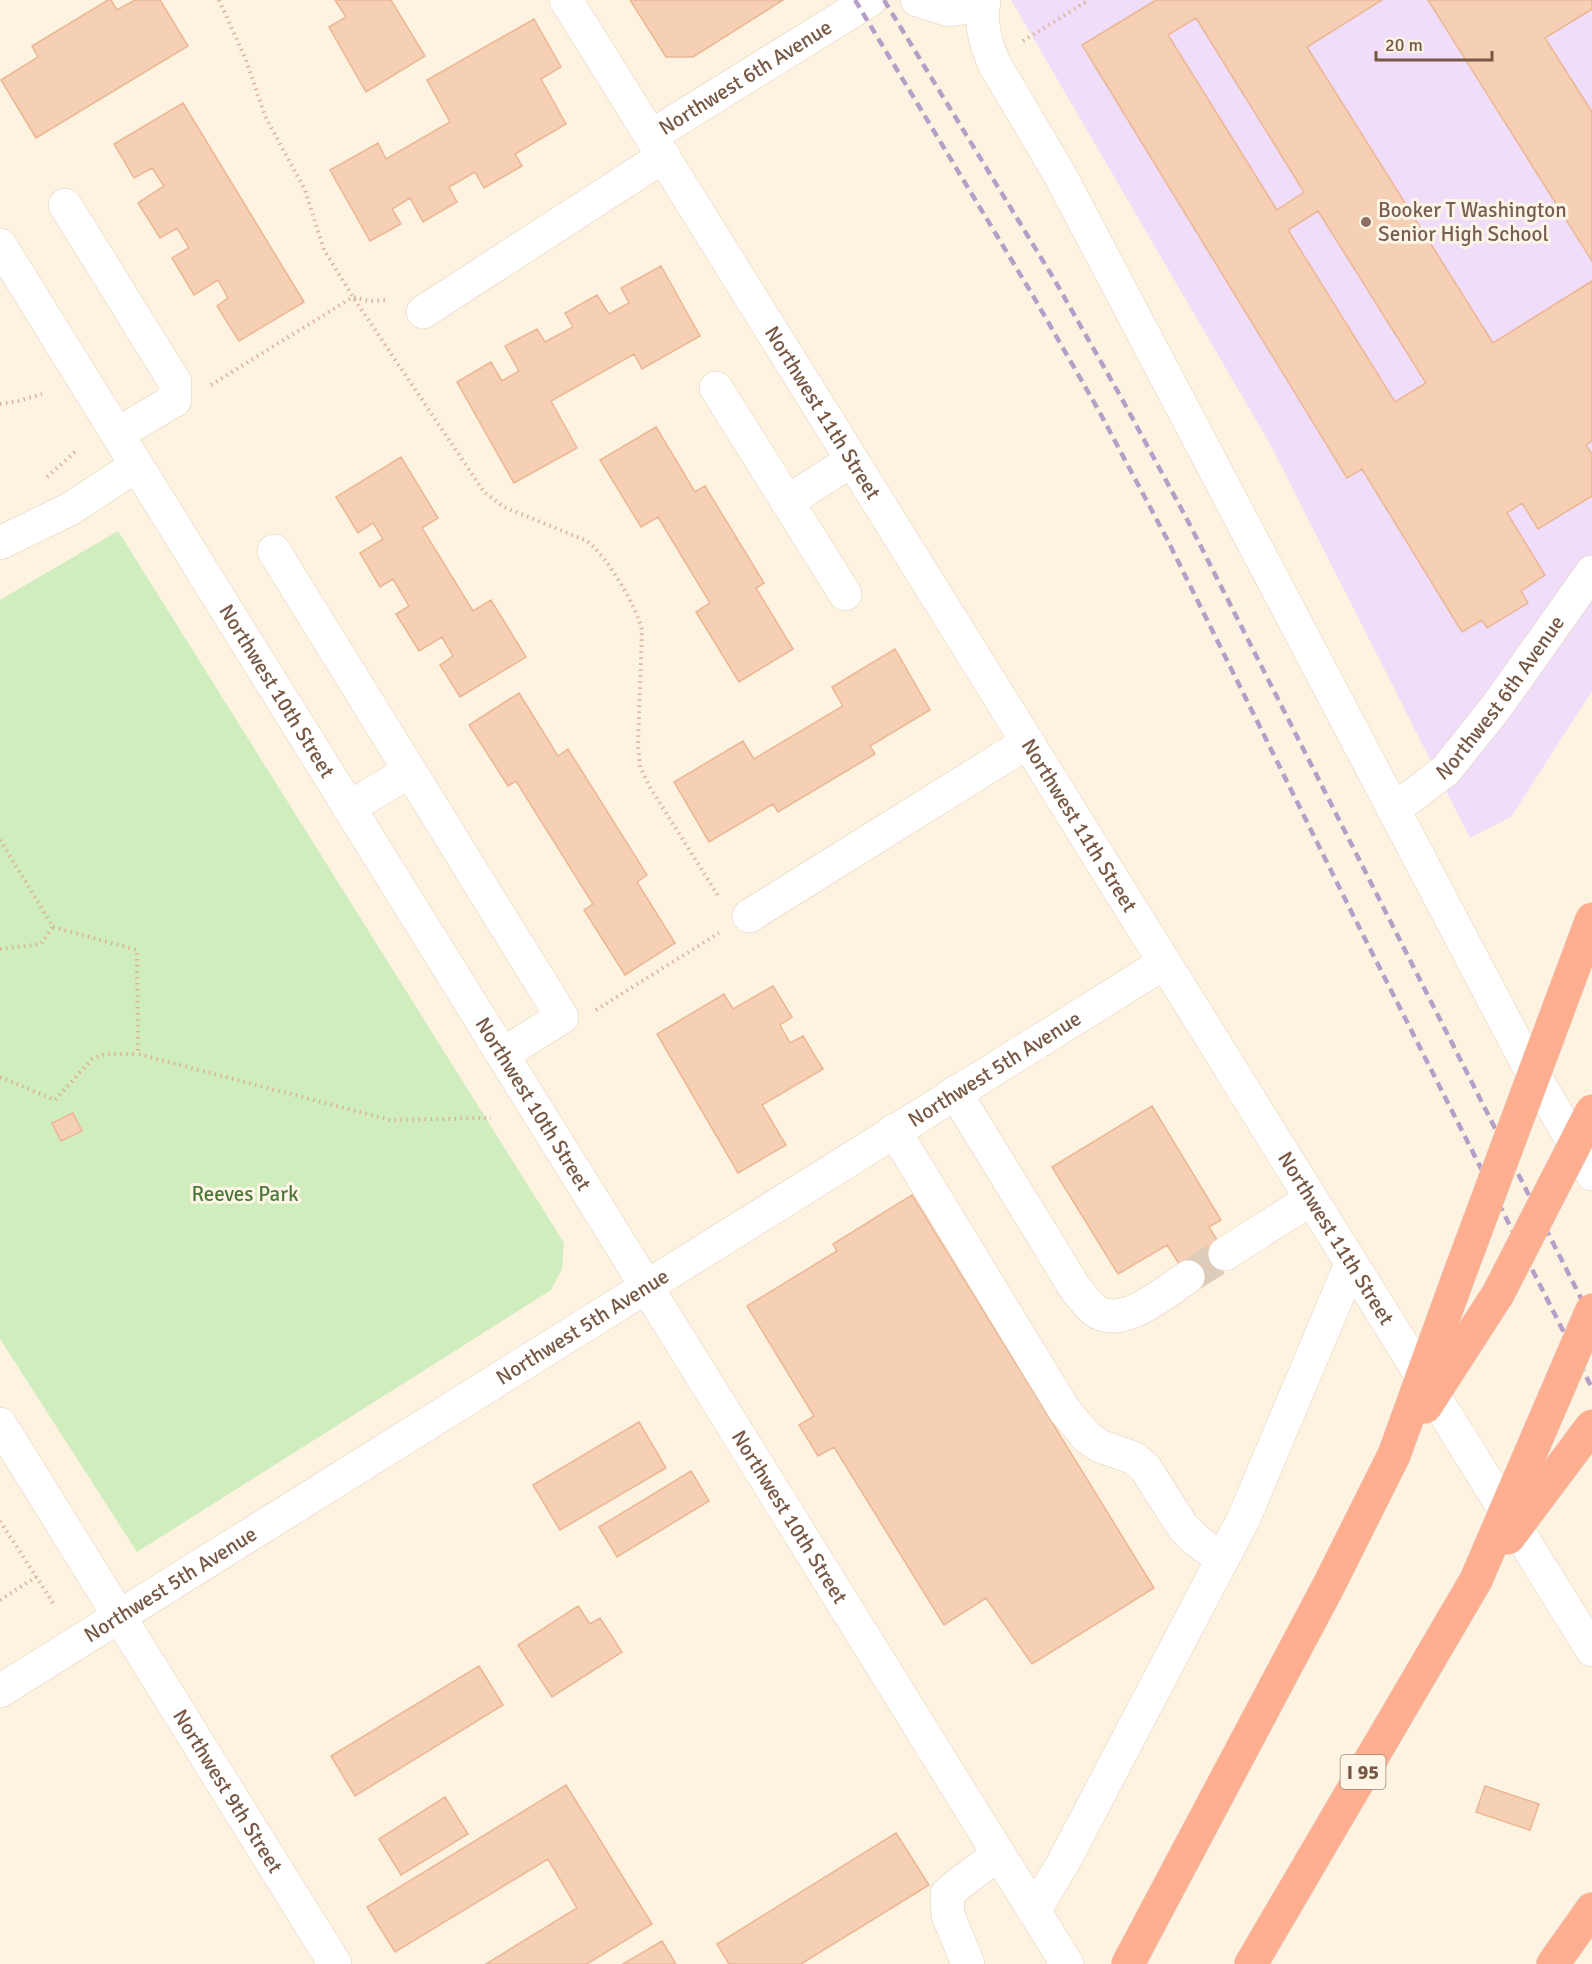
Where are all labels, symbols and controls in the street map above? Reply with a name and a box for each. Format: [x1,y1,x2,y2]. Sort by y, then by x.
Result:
street label: Northwest 6th Avenue [654,14,837,141]
scale bar [1376,24,1492,62]
text: 20 m [1385,34,1423,56]
place label: Booker T Washington Senior High School [1378,197,1567,247]
marker: Booker T Washington Senior High School [1359,215,1373,229]
street label: Northwest 11th Street [759,321,886,504]
street label: Northwest 10th Street [213,600,340,783]
street label: Northwest 6th Avenue [1431,610,1570,786]
street label: Northwest 11th Street [1016,734,1143,917]
street label: Northwest 5th Avenue [903,1005,1086,1133]
street label: Northwest 10th Street [470,1012,597,1196]
street label: Northwest 11th Street [1272,1147,1400,1330]
park label: Reeves Park [191,1181,299,1207]
street label: Northwest 5th Avenue [491,1263,674,1390]
street label: Northwest 10th Street [726,1425,853,1608]
street label: Northwest 5th Avenue [79,1521,262,1648]
street label: Northwest 9th Street [167,1704,288,1878]
road number: I 95 [1340,1755,1386,1789]

